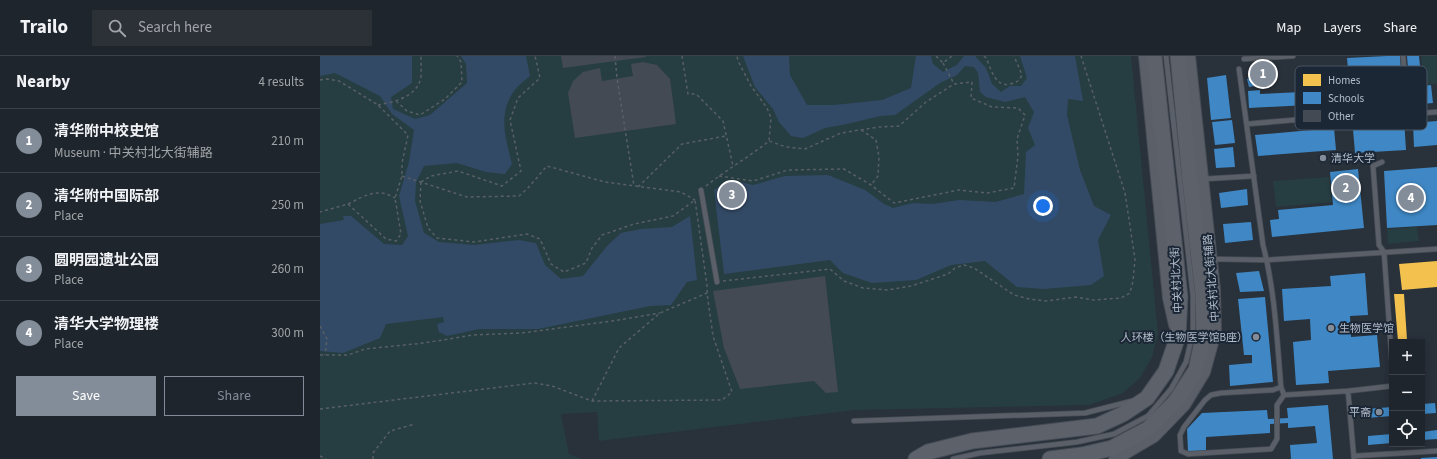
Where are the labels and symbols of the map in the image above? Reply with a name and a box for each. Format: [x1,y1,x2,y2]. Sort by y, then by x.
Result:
pin: 1 [1250,59,1276,89]
legend [1295,66,1427,130]
text: Homes [1328,73,1361,88]
text: Schools [1328,91,1365,106]
text: Other [1328,109,1354,124]
place label: 清华大学 [1331,151,1375,166]
marker: 清华大学 [1318,153,1328,163]
pin: 2 [1333,173,1359,203]
pin: 3 [719,180,745,210]
pin: 4 [1398,183,1424,213]
your location [1033,196,1053,216]
street label: 中关村北大街辅路 [1200,233,1223,322]
street label: 中关村北大街 [1167,247,1186,313]
place label: 生物医学馆 [1339,321,1394,336]
marker: 生物医学馆 [1326,323,1336,333]
place label: 人环楼（生物医学馆B座） [1121,330,1248,345]
marker: 人环楼（生物医学馆B座） [1251,332,1261,342]
place label: 平斋 [1349,405,1371,420]
marker: 平斋 [1374,407,1384,417]

